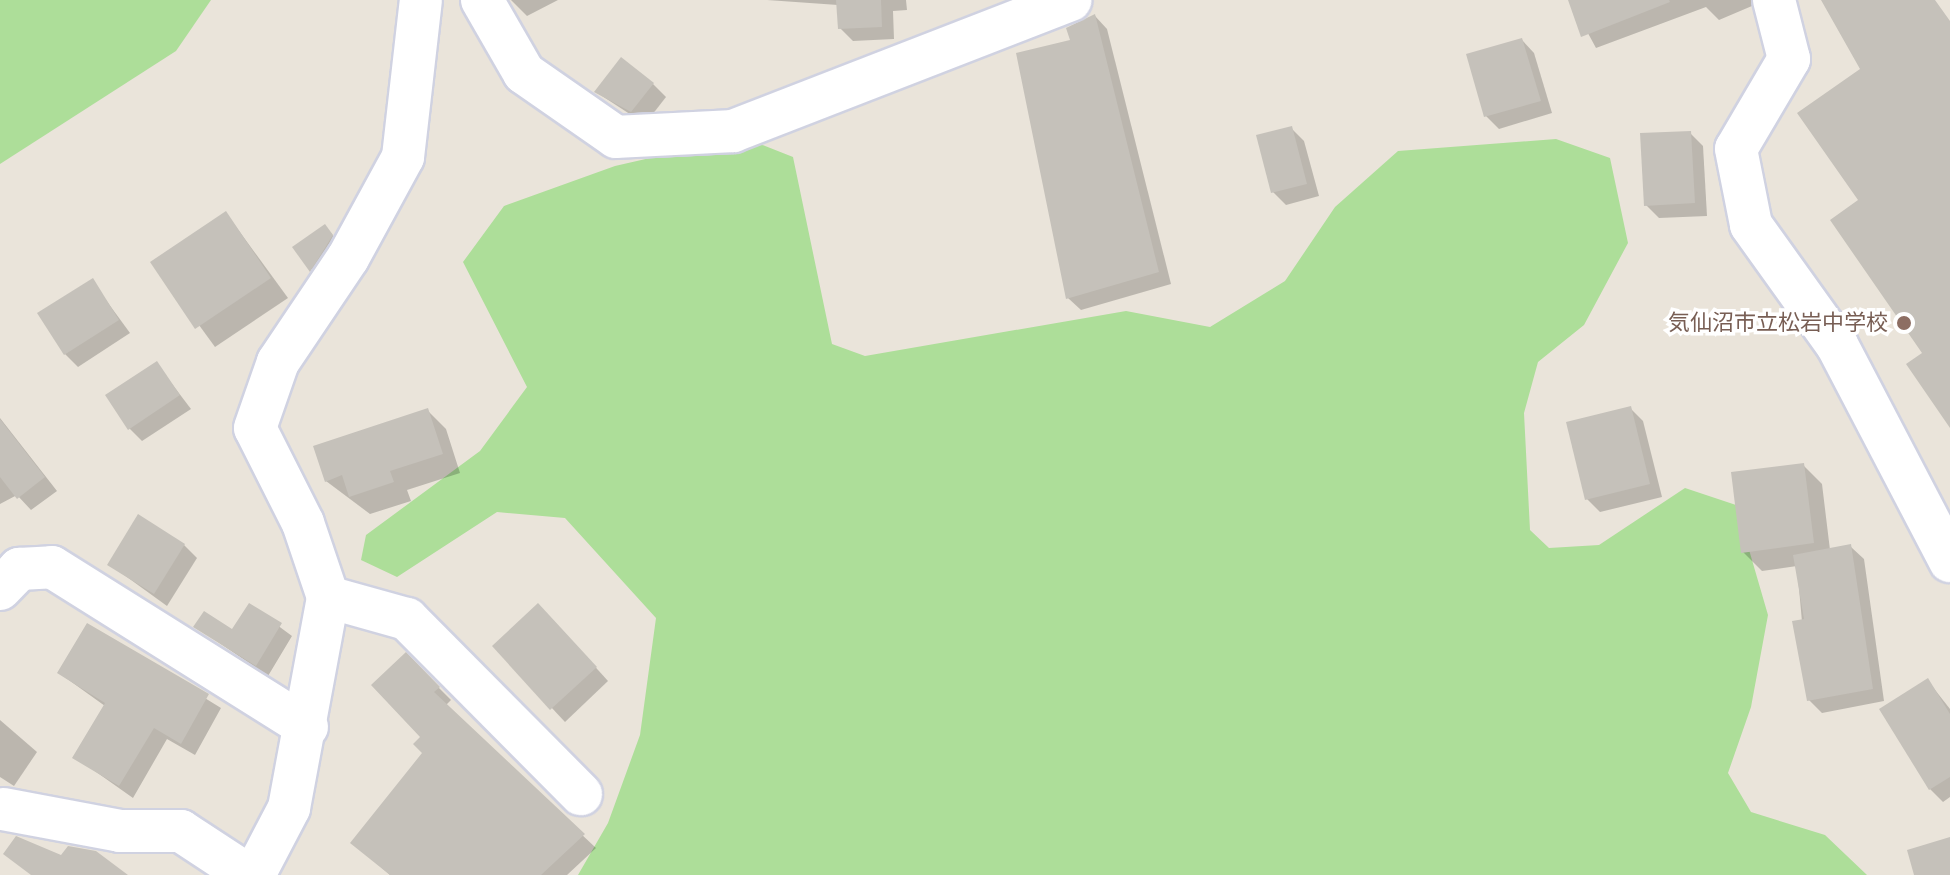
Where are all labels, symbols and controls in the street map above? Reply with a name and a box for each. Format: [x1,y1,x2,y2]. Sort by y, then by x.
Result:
place label: 気仙沼市立松岩中学校 [1668,310,1888,336]
marker: 気仙沼市立松岩中学校 [1895,314,1913,332]

